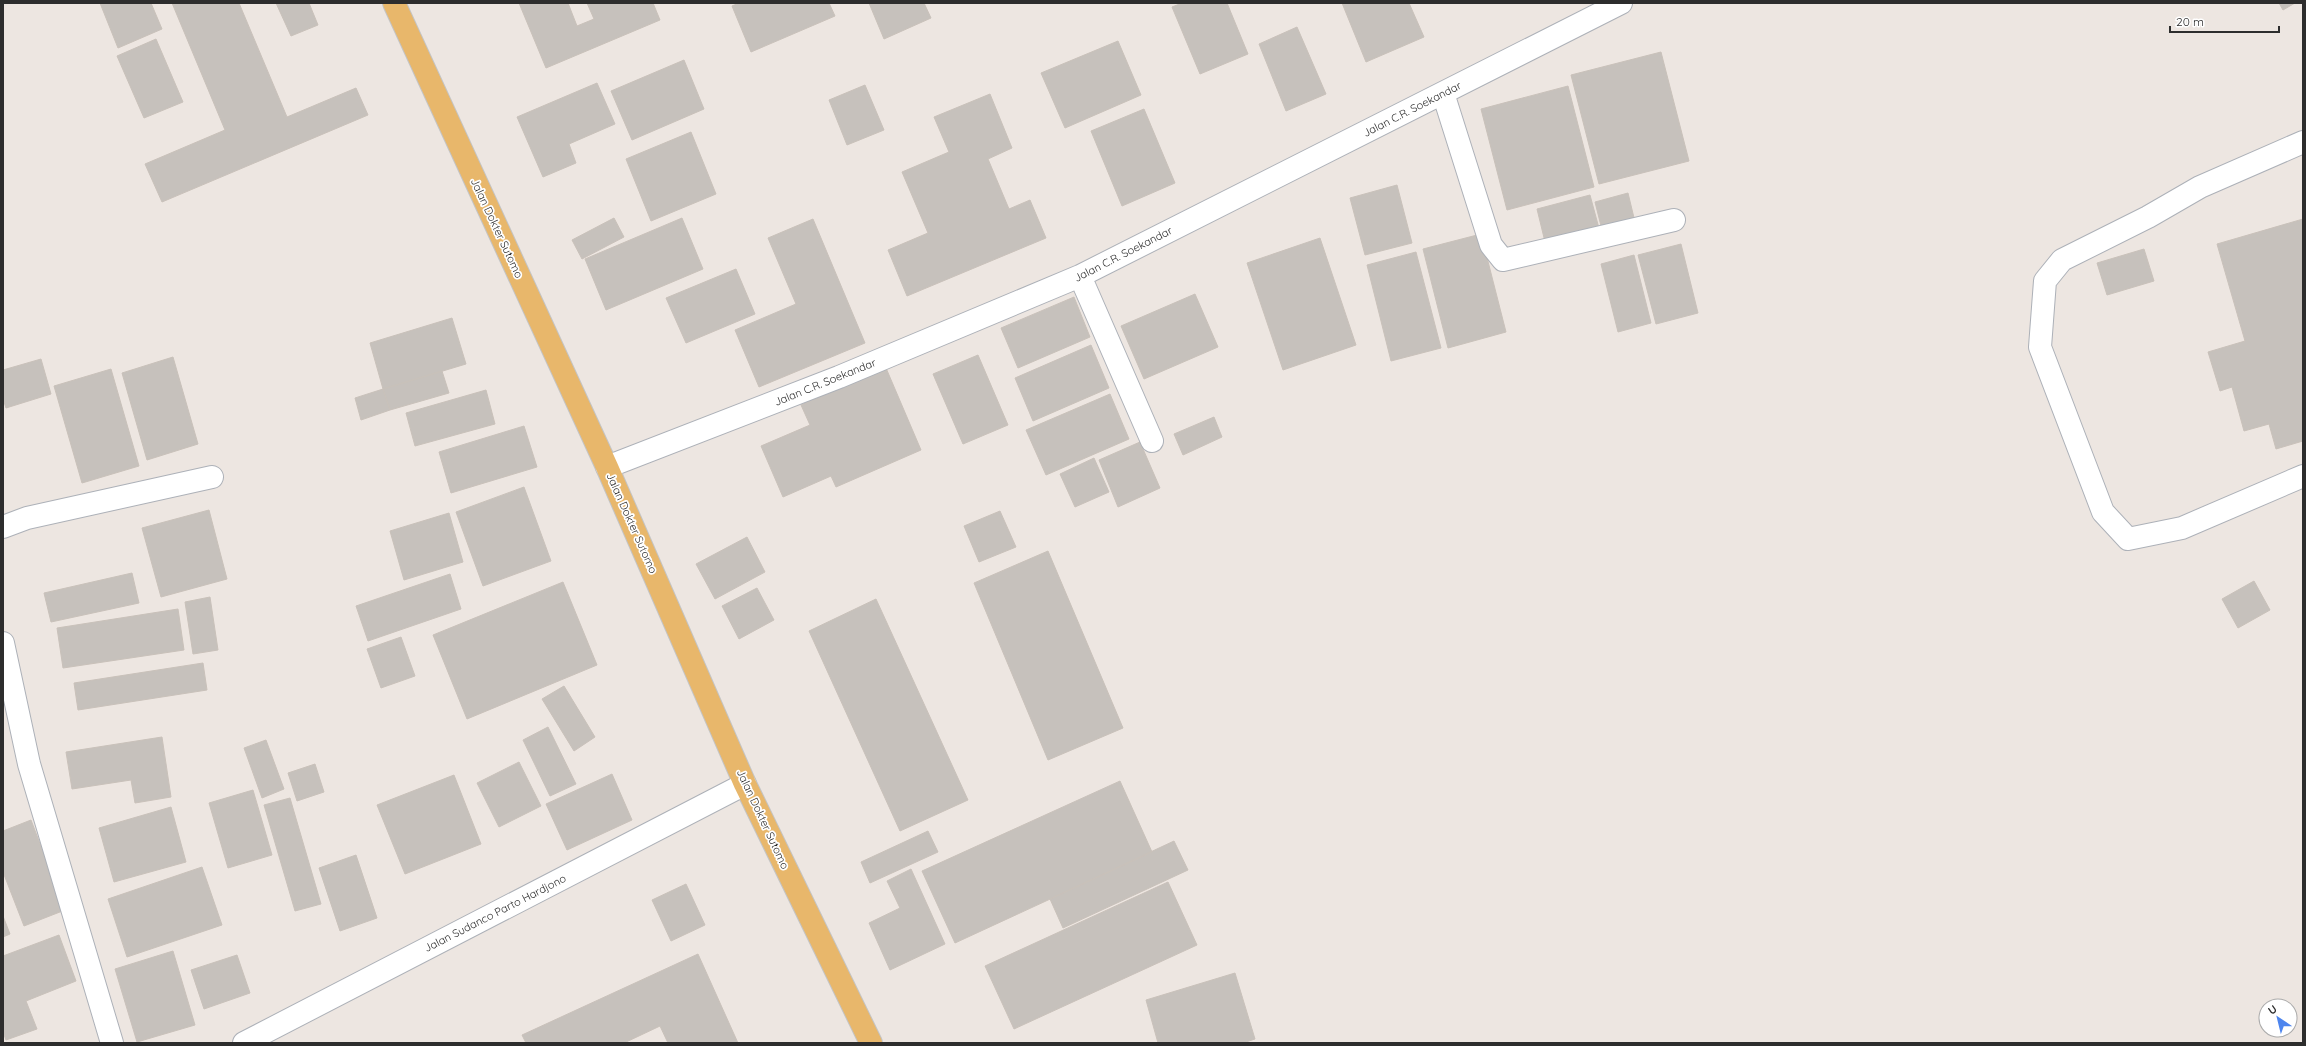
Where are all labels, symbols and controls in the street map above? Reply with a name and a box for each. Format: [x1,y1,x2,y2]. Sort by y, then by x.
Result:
scale bar [2170,8,2279,34]
text: 20 m [2176,14,2204,29]
street label: Jalan C.R. Soekandar [1360,78,1464,140]
street label: Jalan Dokter Sutomo [468,176,526,280]
street label: Jalan C.R. Soekandar [1071,223,1175,285]
street label: Jalan C.R. Soekandar [772,355,879,409]
street label: Jalan Dokter Sutomo [604,471,661,576]
street label: Jalan Dokter Sutomo [734,767,792,871]
street label: Jalan Sudanco Parto Hardjono [422,871,569,955]
north arrow [2258,998,2298,1038]
text: U [2265,1002,2279,1018]

